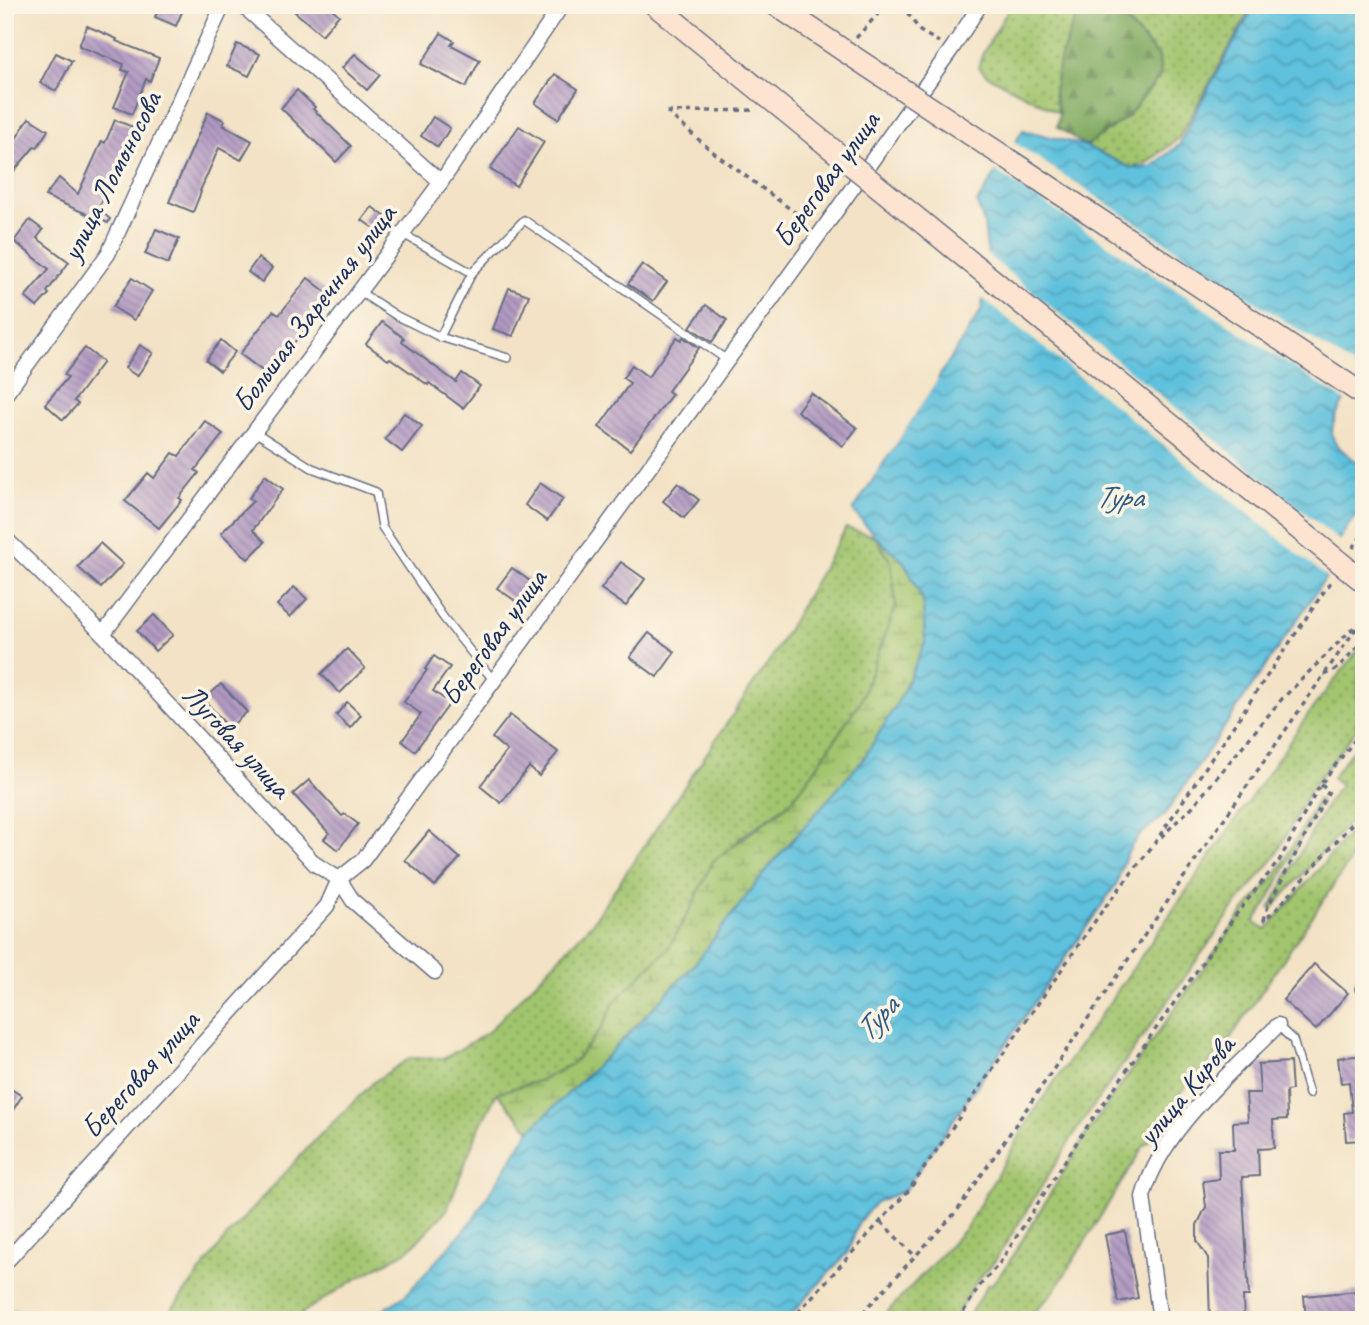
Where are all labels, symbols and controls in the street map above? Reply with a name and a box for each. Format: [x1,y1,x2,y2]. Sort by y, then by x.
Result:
street label: улица Ломоносова [51,83,171,269]
street label: Береговая улица [764,102,889,255]
street label: Большая Заречная улица [224,195,406,419]
water label: Тура [1095,476,1146,517]
street label: Береговая улица [431,560,556,713]
street label: Луговая улица [174,676,301,807]
water label: Тура [845,985,910,1050]
street label: Береговая улица [73,1001,209,1146]
street label: улица Кирова [1128,1025,1245,1154]

